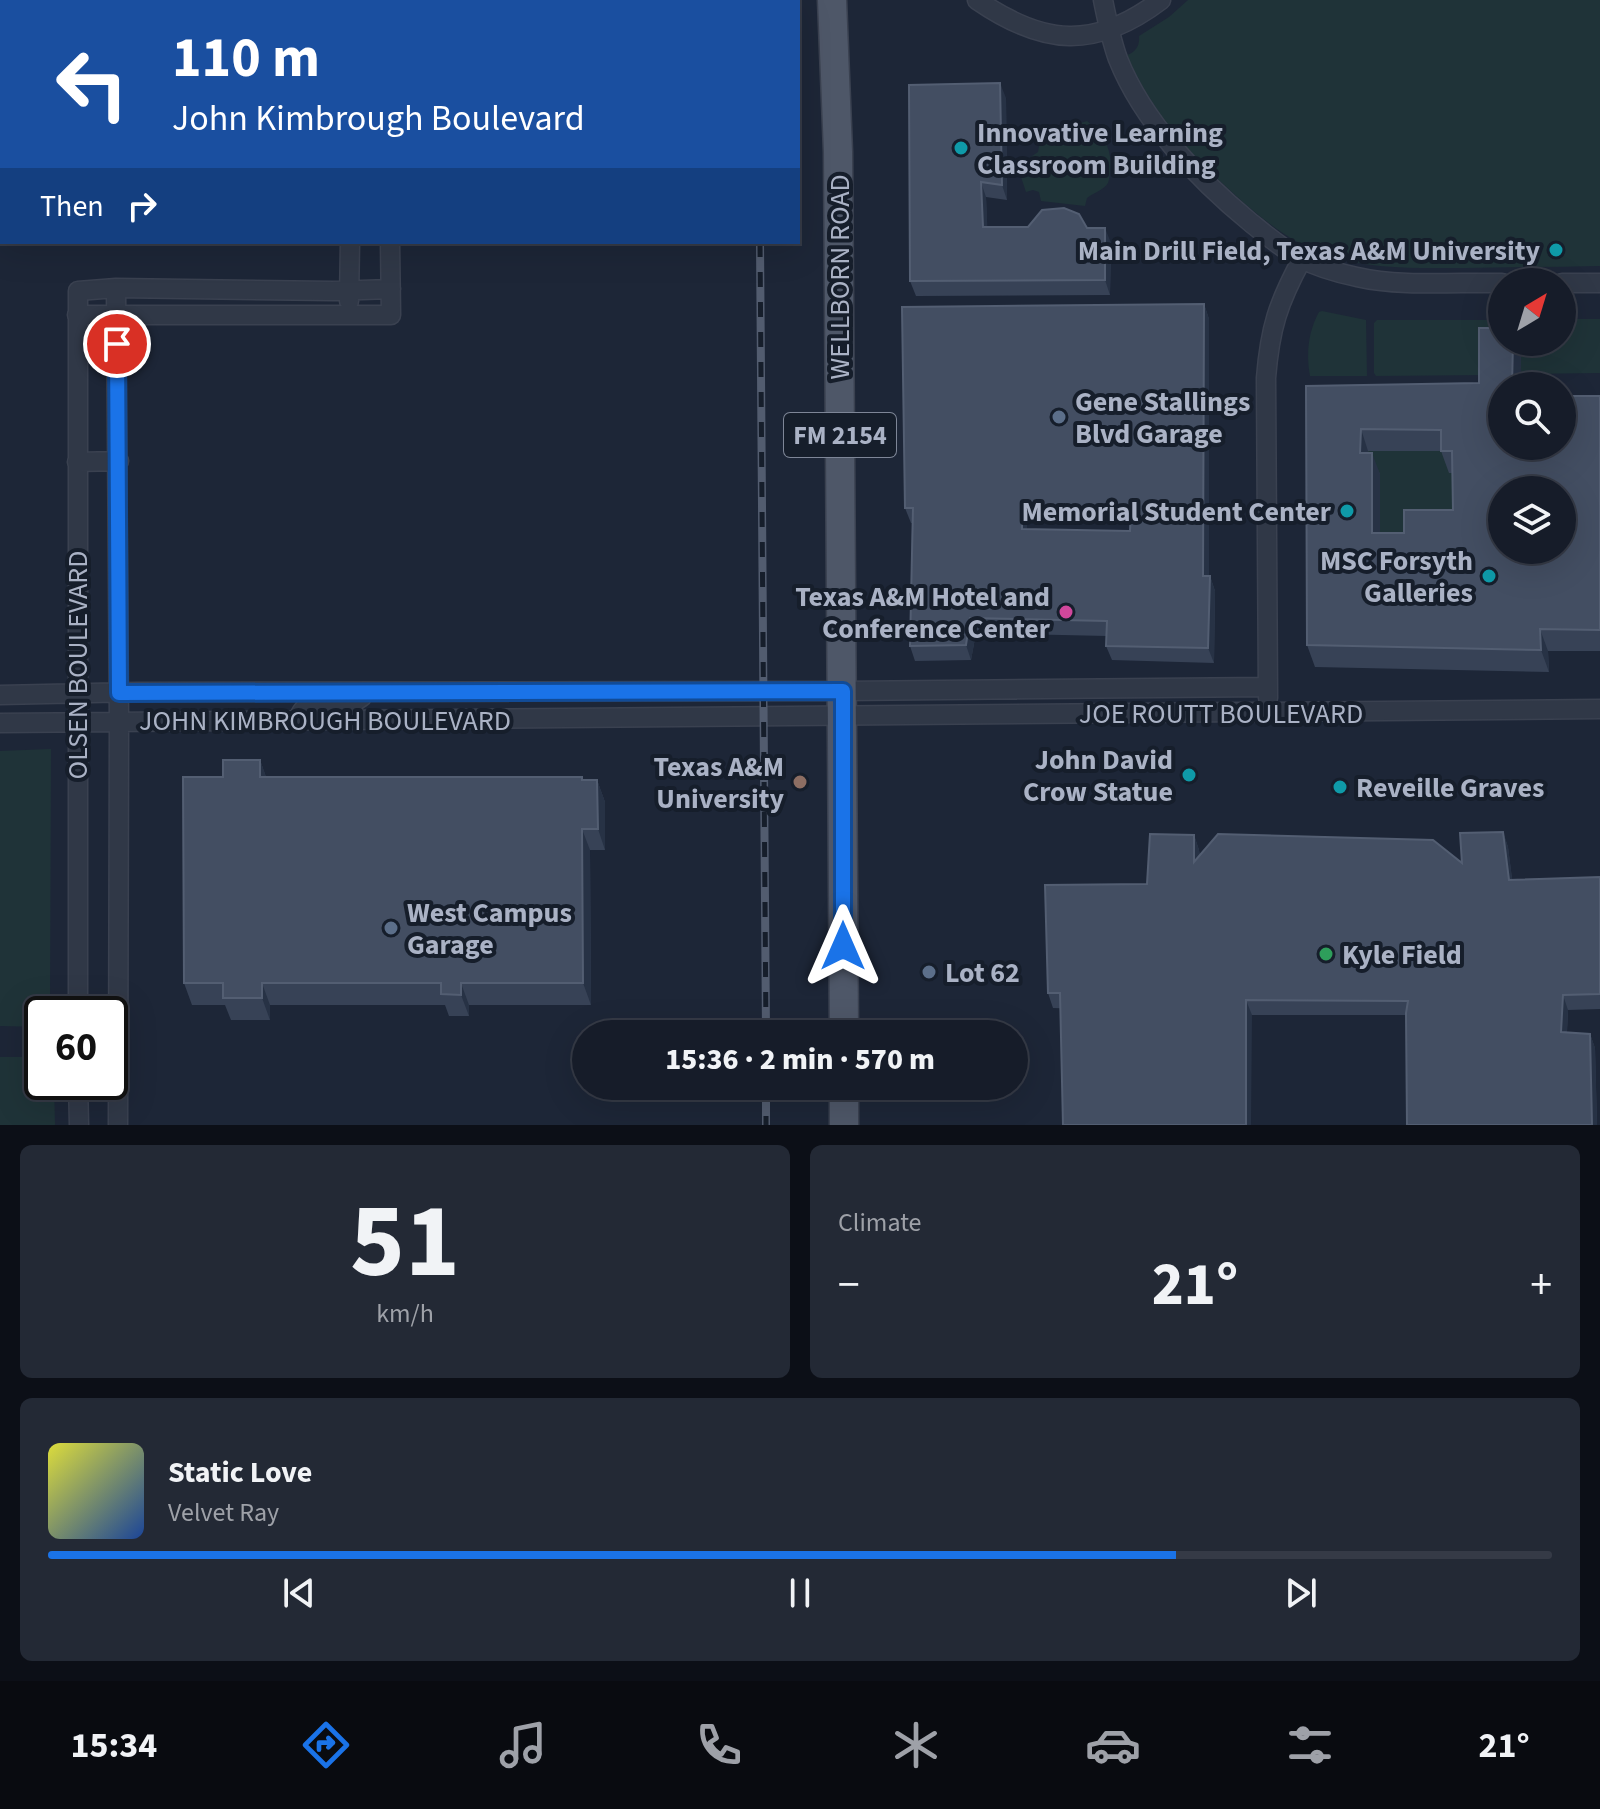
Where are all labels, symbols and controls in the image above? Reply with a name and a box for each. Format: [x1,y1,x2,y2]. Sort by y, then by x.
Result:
text: 110 m [172,19,320,98]
icon: left [40,32,144,136]
text: John Kimbrough Boulevard [172,93,585,144]
place label: Innovative Learning Classroom Building [977,113,1223,185]
marker: Innovative Learning Classroom Building [952,139,970,157]
street label: WELLBORN ROAD [820,174,860,380]
icon: right [120,184,164,228]
text: Then [40,185,104,228]
place label: Main Drill Field, Texas A&M University [1078,231,1540,271]
marker: Main Drill Field, Texas A&M University [1547,241,1565,259]
north arrow [1488,268,1576,356]
map controls [1488,268,1576,564]
pin [83,310,151,378]
icon: arrive [95,322,139,366]
button: search [1488,372,1576,460]
place label: Gene Stallings Blvd Garage [1075,382,1250,454]
marker: Gene Stallings Blvd Garage [1050,408,1068,426]
road number: FM 2154 [784,413,896,457]
button: layers [1488,476,1576,564]
place label: Memorial Student Center [1021,492,1332,532]
marker: Memorial Student Center [1338,502,1356,520]
place label: MSC Forsyth Galleries [1320,541,1473,613]
street label: OLSEN BOULEVARD [58,551,98,779]
marker: MSC Forsyth Galleries [1480,567,1498,585]
place label: Texas A&M Hotel and Conference Center [795,577,1051,649]
marker: Texas A&M Hotel and Conference Center [1057,603,1075,621]
street label: JOE ROUTT BOULEVARD [1079,694,1363,734]
street label: JOHN KIMBROUGH BOULEVARD [139,701,511,741]
place label: John David Crow Statue [1023,740,1173,812]
place label: Texas A&M University [654,747,784,819]
marker: John David Crow Statue [1180,766,1198,784]
place label: Reveille Graves [1356,768,1544,808]
marker: Texas A&M University [791,773,809,791]
marker: Reveille Graves [1331,778,1349,796]
place label: West Campus Garage [407,893,572,965]
position arrow [801,904,885,988]
marker: West Campus Garage [382,919,400,937]
place label: Kyle Field [1342,935,1462,975]
marker: Kyle Field [1317,945,1335,963]
place label: Lot 62 [945,953,1020,993]
marker: Lot 62 [920,963,938,981]
speed limit sign: 60 [24,996,128,1100]
text: 15:36 · 2 min · 570 m [665,1038,935,1081]
text: 51 [350,1169,460,1317]
text: Climate [838,1204,922,1241]
text: 21° [1152,1243,1238,1328]
text: − [838,1254,860,1317]
text: + [1530,1254,1552,1317]
text: km/h [376,1295,434,1332]
text: Static Love [168,1451,312,1494]
text: Velvet Ray [168,1494,279,1531]
icon: previous [277,1571,321,1615]
icon: pause [778,1571,822,1615]
icon: next [1279,1571,1323,1615]
icon: directions [298,1717,354,1773]
icon: music [495,1717,551,1773]
icon: phone [691,1717,747,1773]
icon: climate [888,1717,944,1773]
icon: car [1085,1717,1141,1773]
icon: filters [1282,1717,1338,1773]
text: 15:34 [70,1720,157,1771]
text: 21° [1478,1720,1530,1771]

